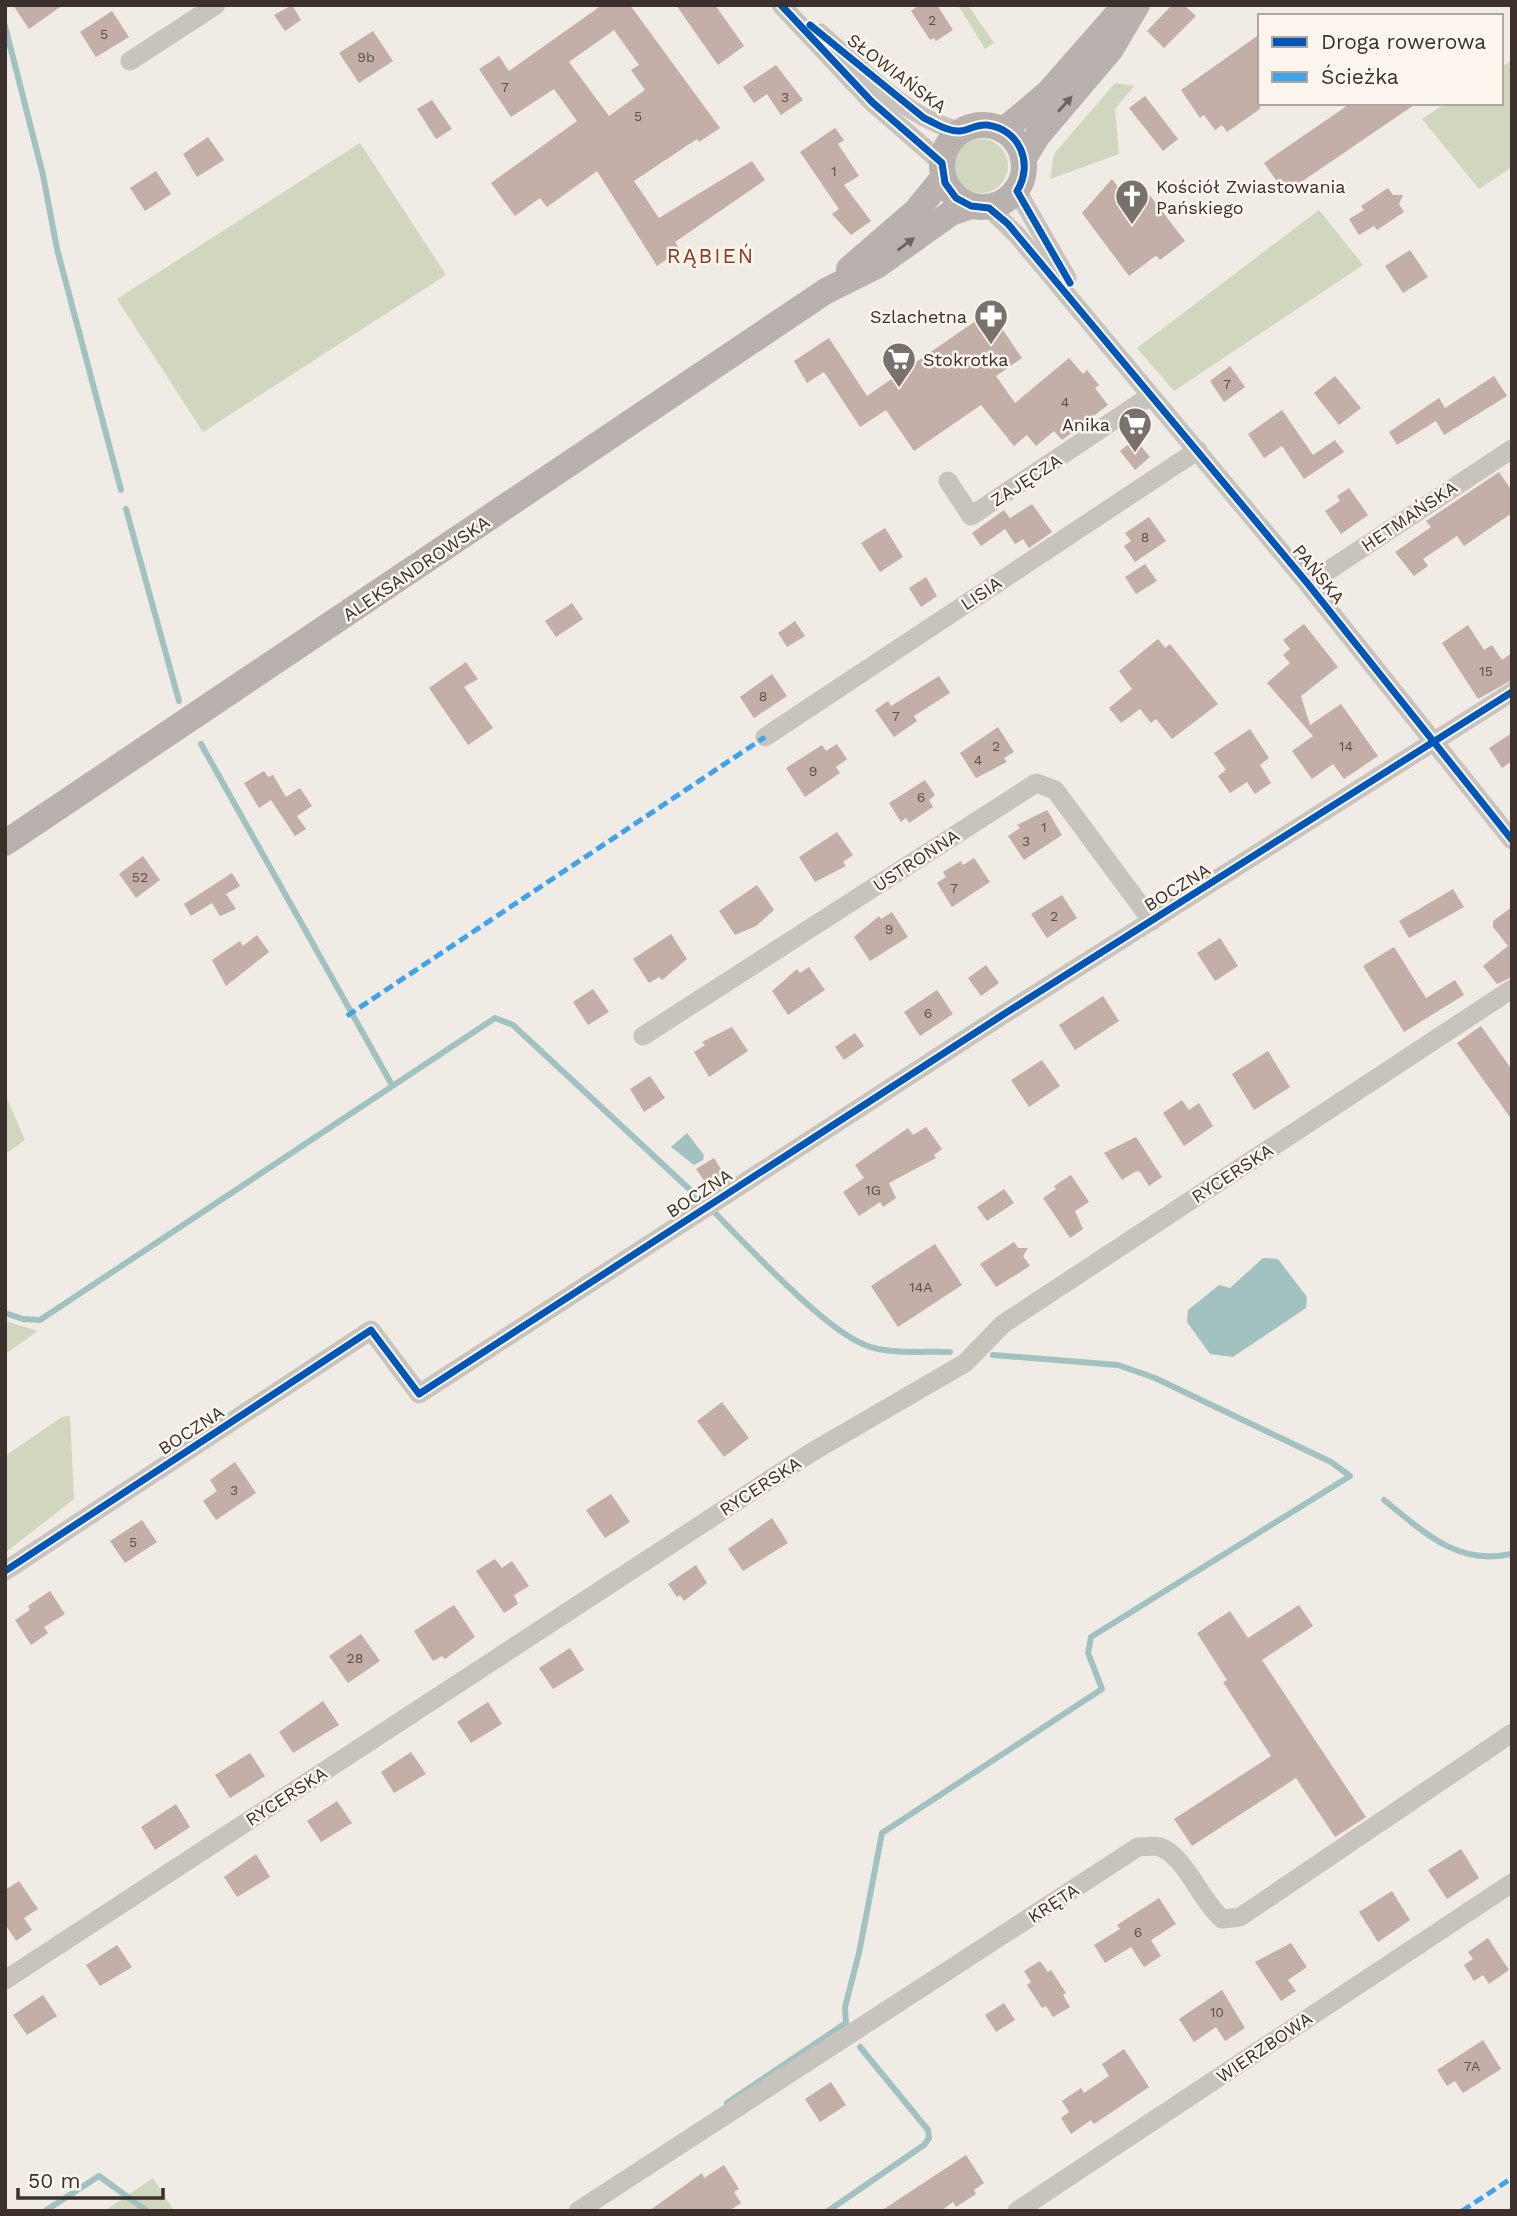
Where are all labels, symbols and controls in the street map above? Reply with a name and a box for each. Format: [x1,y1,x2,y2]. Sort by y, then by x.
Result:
house number: 2 [928,12,936,28]
legend [1258,14,1503,105]
house number: 5 [100,26,108,42]
street label: SŁOWIAŃSKA [843,29,951,117]
text: Droga rowerowa [1321,29,1486,54]
house number: 9b [357,49,375,65]
text: Ścieżka [1321,64,1399,89]
house number: 7 [501,79,509,95]
house number: 3 [781,89,789,105]
one-way arrow [1057,95,1073,113]
house number: 5 [634,108,642,124]
house number: 1 [831,163,837,179]
place label: Kościół Zwiastowania Pańskiego [1156,176,1346,218]
church icon: Kościół Zwiastowania Pańskiego [1113,177,1151,226]
one-way arrow [897,238,915,252]
district label: RĄBIEŃ [667,243,755,268]
pharmacy icon: Szlachetna [972,297,1010,346]
place label: Szlachetna [870,306,967,327]
supermarket icon: Stokrotka [880,340,918,389]
place label: Stokrotka [923,349,1009,370]
house number: 7 [1223,376,1231,392]
house number: 4 [1061,394,1069,410]
supermarket icon: Anika [1116,405,1154,454]
place label: Anika [1062,414,1110,435]
street label: ZAJĘCZA [987,449,1065,511]
street label: HETMAŃSKA [1357,476,1461,556]
street label: ALEKSANDROWSKA [339,511,494,625]
house number: 8 [1141,529,1149,545]
street label: PAŃSKA [1289,540,1349,608]
street label: LISIA [957,572,1006,614]
house number: 15 [1479,663,1493,679]
house number: 8 [759,688,767,704]
house number: 7 [892,708,900,724]
house number: 2 [992,738,1000,754]
house number: 14 [1339,738,1353,754]
house number: 4 [974,752,982,768]
house number: 9 [809,763,817,779]
house number: 6 [917,789,925,805]
house number: 1 [1041,819,1047,835]
street label: USTRONNA [869,824,963,896]
house number: 3 [1022,833,1030,849]
street label: BOCZNA [1140,858,1214,916]
house number: 52 [132,869,148,885]
house number: 7 [950,880,958,896]
house number: 2 [1050,908,1058,924]
house number: 9 [885,921,893,937]
house number: 6 [924,1005,932,1021]
street label: RYCERSKA [1187,1139,1277,1207]
street label: BOCZNA [662,1164,736,1222]
house number: 1G [865,1182,881,1198]
house number: 14A [909,1279,933,1295]
street label: BOCZNA [154,1401,228,1459]
street label: RYCERSKA [715,1452,805,1520]
house number: 3 [230,1482,238,1498]
house number: 5 [129,1534,137,1550]
house number: 28 [347,1650,363,1666]
street label: RYCERSKA [241,1762,331,1830]
street label: KRĘTA [1024,1879,1082,1927]
house number: 6 [1134,1924,1142,1940]
house number: 10 [1210,2004,1224,2020]
street label: WIERZBOWA [1212,2007,1316,2087]
house number: 7A [1464,2058,1480,2074]
scale bar [18,2156,163,2200]
text: 50 m [28,2168,80,2193]

